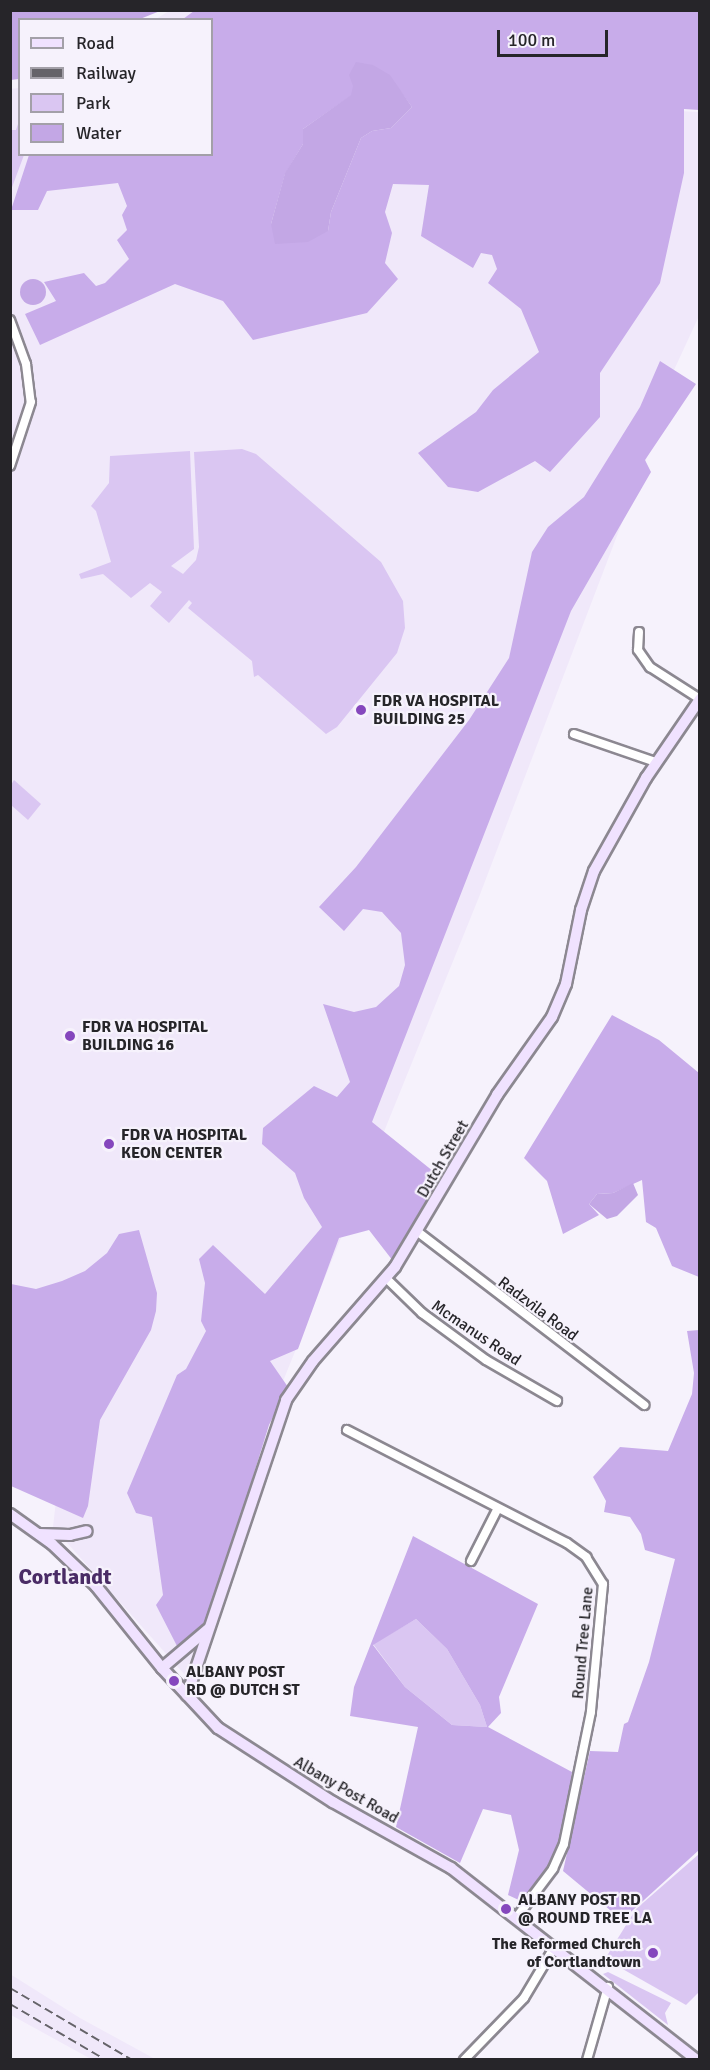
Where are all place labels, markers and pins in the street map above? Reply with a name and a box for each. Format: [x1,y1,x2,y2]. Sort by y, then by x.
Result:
place label: FDR VA HOSPITAL BUILDING 25 [373,691,499,729]
marker: FDR VA HOSPITAL BUILDING 25 [354,703,368,717]
place label: FDR VA HOSPITAL BUILDING 16 [82,1017,208,1055]
marker: FDR VA HOSPITAL BUILDING 16 [63,1029,77,1043]
place label: FDR VA HOSPITAL KEON CENTER [121,1125,247,1163]
marker: FDR VA HOSPITAL KEON CENTER [102,1137,116,1151]
place label: ALBANY POST RD @ DUTCH ST [186,1662,300,1700]
marker: ALBANY POST RD @ DUTCH ST [167,1674,181,1688]
place label: ALBANY POST RD @ ROUND TREE LA [518,1890,652,1928]
marker: ALBANY POST RD @ ROUND TREE LA [499,1902,513,1916]
place label: The Reformed Church of Cortlandtown [492,1934,641,1972]
marker: The Reformed Church of Cortlandtown [646,1946,660,1960]

